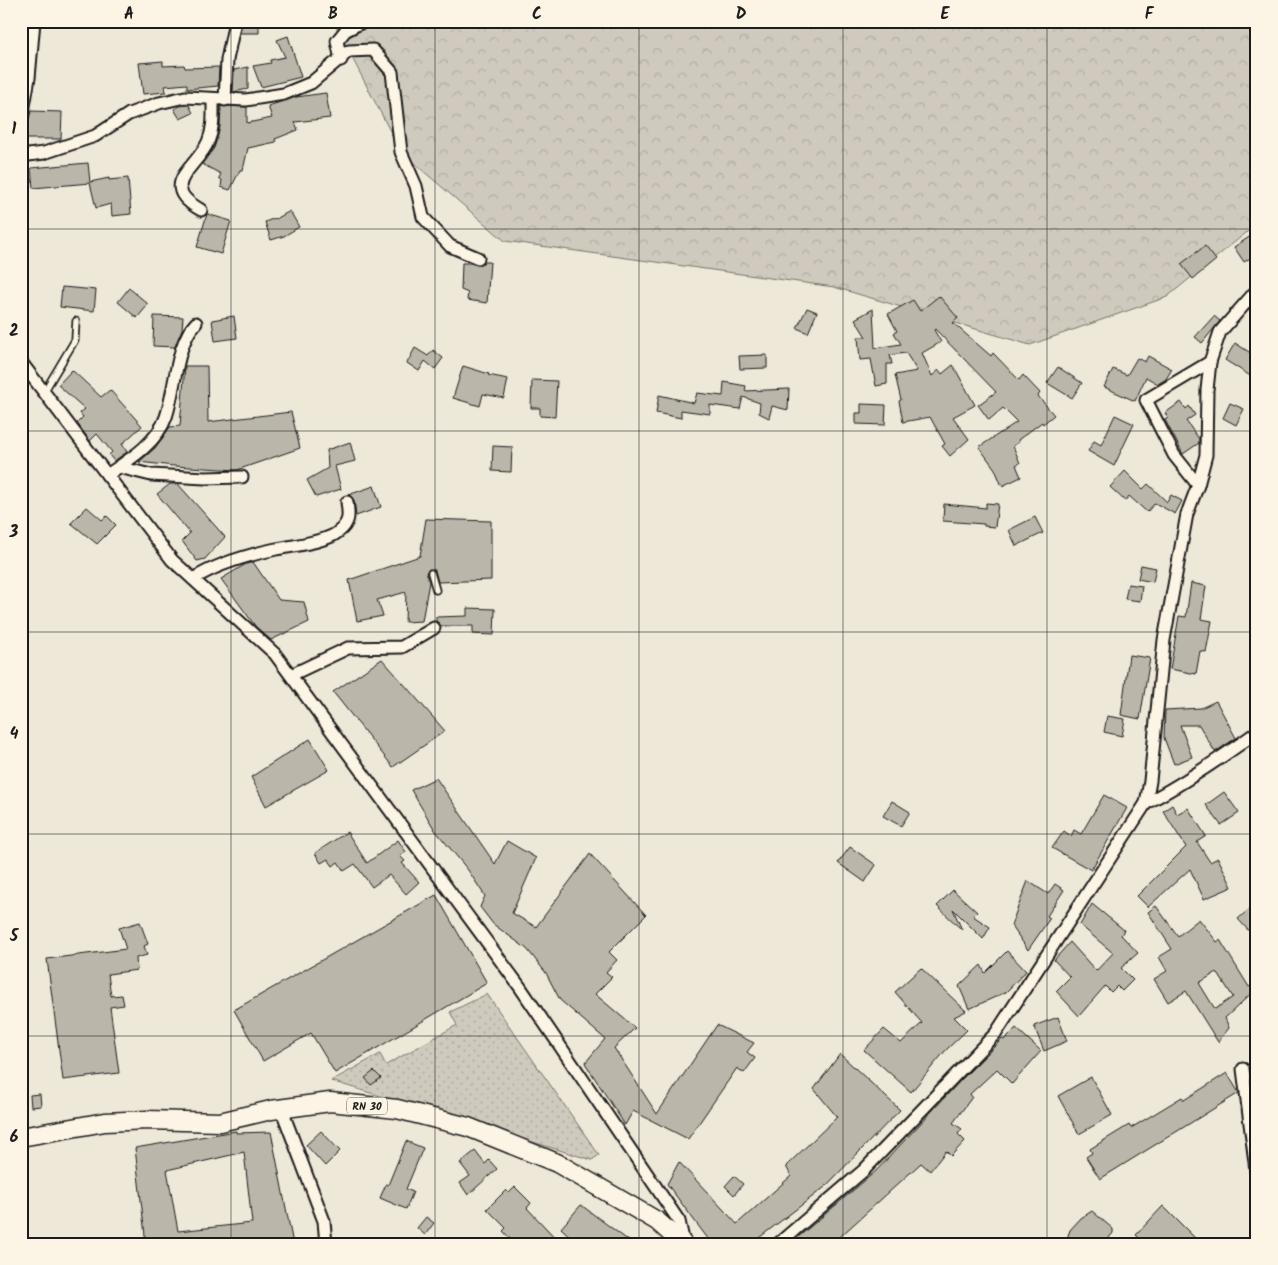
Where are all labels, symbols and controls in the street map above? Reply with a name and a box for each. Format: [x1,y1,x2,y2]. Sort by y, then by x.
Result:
text: A [124,2,134,27]
text: B [328,2,338,27]
text: C [532,2,542,27]
text: D [736,2,747,27]
text: E [941,2,951,27]
text: F [1145,2,1155,27]
text: 1 [12,117,17,142]
text: 2 [9,319,19,344]
text: 3 [9,520,19,545]
text: 4 [10,722,19,747]
text: 5 [9,924,20,949]
road number: RN 30 [347,1098,387,1114]
text: 6 [10,1125,19,1150]

